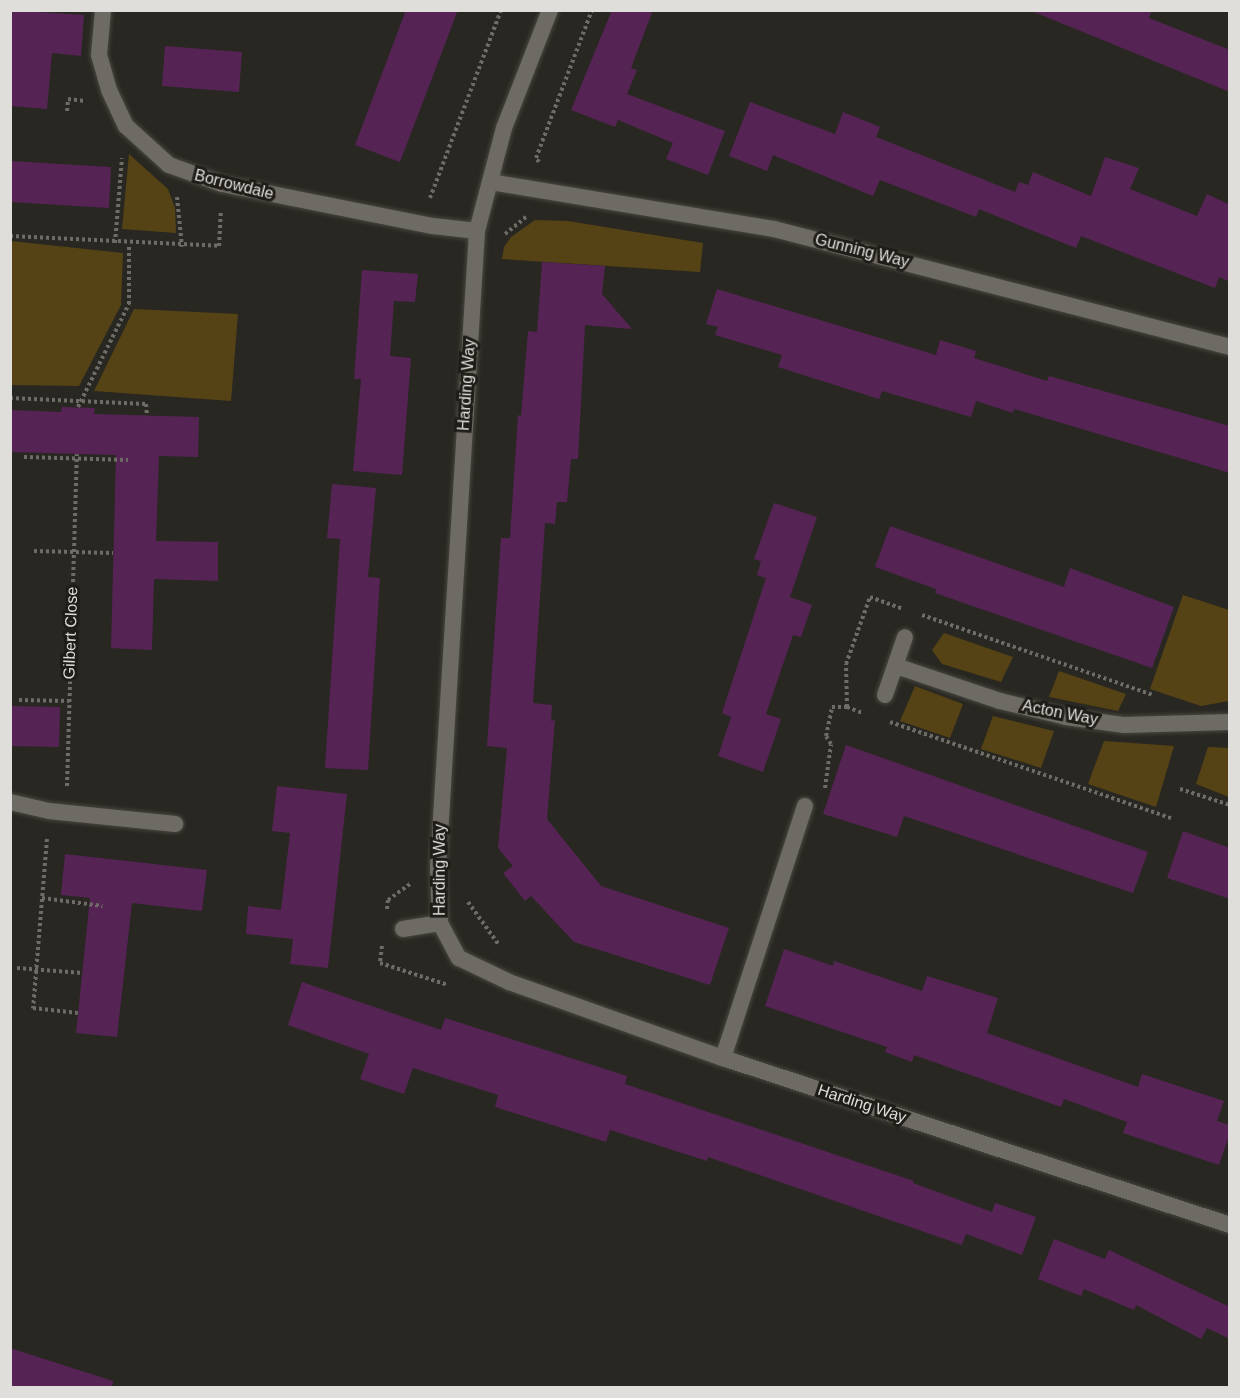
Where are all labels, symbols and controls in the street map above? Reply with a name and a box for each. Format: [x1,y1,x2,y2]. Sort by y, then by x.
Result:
street label: Borrowdale [192,166,276,204]
street label: Gunning Way [813,230,911,272]
street label: Harding Way [454,339,480,431]
street label: Gilbert Close [60,586,82,680]
street label: Acton Way [1020,696,1100,730]
street label: Harding Way [430,824,450,916]
street label: Harding Way [815,1081,909,1127]

